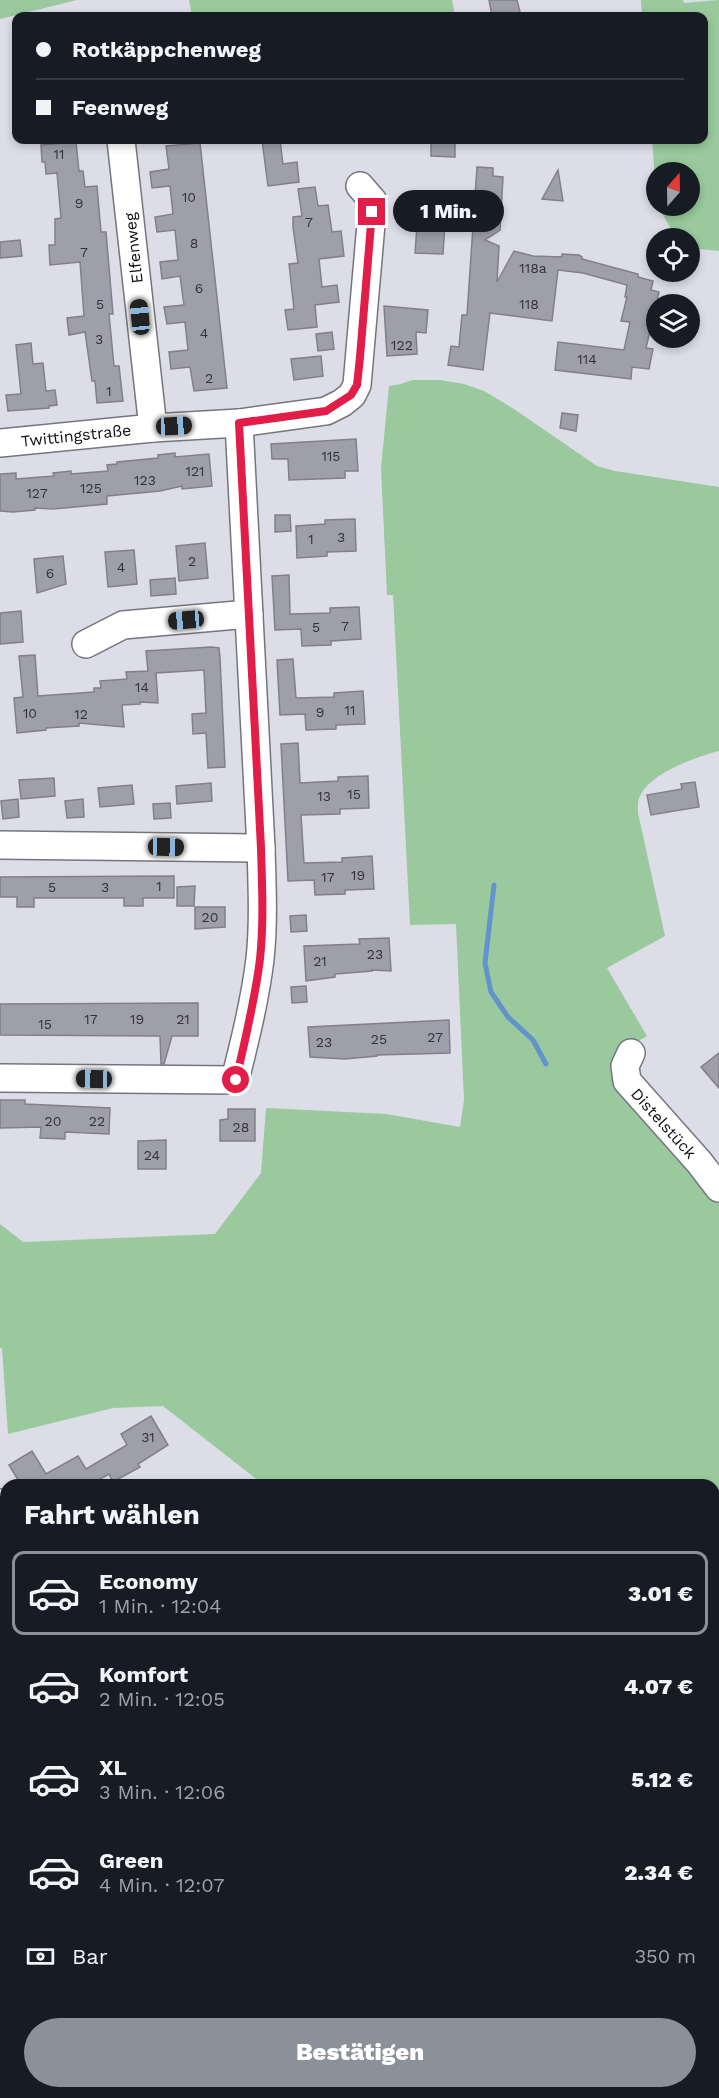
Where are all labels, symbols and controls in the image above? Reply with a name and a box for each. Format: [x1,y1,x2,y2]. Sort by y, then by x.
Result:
text: Rotkäppchenweg [72,37,261,62]
text: Feenweg [72,95,168,120]
house number: 11 [54,146,64,162]
north arrow [646,162,700,216]
map controls [646,162,700,348]
house number: 10 [182,189,196,205]
callout: 1 Min. [393,191,504,233]
house number: 9 [75,195,83,211]
route end [358,198,385,225]
text: 1 Min. [420,199,477,223]
street label: Elfenweg [120,211,147,284]
house number: 7 [305,214,313,230]
button: locate [646,228,700,282]
house number: 8 [190,235,198,251]
house number: 7 [80,244,88,260]
house number: 118a [519,260,547,276]
house number: 6 [195,280,203,296]
button: layers [646,294,700,348]
house number: 5 [96,296,104,312]
house number: 118 [519,296,539,312]
car [129,298,151,336]
house number: 4 [200,325,208,341]
house number: 3 [95,331,103,347]
house number: 122 [391,337,413,353]
house number: 114 [577,351,597,367]
house number: 2 [205,370,213,386]
house number: 1 [106,383,112,399]
car [156,416,192,436]
street label: Twittingstraße [20,420,132,451]
house number: 115 [321,448,341,464]
house number: 121 [185,463,205,479]
house number: 123 [134,472,156,488]
house number: 125 [80,480,102,496]
house number: 127 [26,485,48,501]
house number: 3 [337,529,345,545]
house number: 1 [308,531,314,547]
house number: 2 [188,553,196,569]
house number: 4 [117,559,125,575]
house number: 6 [46,565,54,581]
car [167,609,205,631]
house number: 7 [341,618,349,634]
house number: 5 [312,619,320,635]
house number: 14 [135,679,149,695]
house number: 11 [345,702,355,718]
house number: 9 [316,704,324,720]
house number: 10 [23,705,37,721]
house number: 12 [74,706,88,722]
house number: 15 [347,786,361,802]
house number: 13 [317,788,331,804]
car [148,838,184,856]
house number: 19 [351,867,365,883]
house number: 17 [321,869,335,885]
house number: 1 [156,878,162,894]
house number: 5 [48,879,56,895]
house number: 3 [101,879,109,895]
house number: 20 [202,909,218,925]
house number: 23 [367,946,383,962]
house number: 21 [313,953,327,969]
house number: 17 [84,1011,98,1027]
house number: 19 [130,1011,144,1027]
house number: 21 [176,1011,190,1027]
house number: 15 [38,1016,52,1032]
house number: 27 [427,1029,443,1045]
house number: 25 [371,1031,387,1047]
house number: 23 [316,1034,332,1050]
route start [222,1066,249,1093]
car [76,1070,112,1088]
street label: Distelstück [627,1084,700,1162]
house number: 20 [45,1113,61,1129]
house number: 22 [89,1113,105,1129]
house number: 28 [233,1119,249,1135]
house number: 24 [144,1147,160,1163]
house number: 31 [141,1429,155,1445]
text: Fahrt wählen [24,1499,200,1531]
icon: car [27,1566,81,1620]
text: Economy [99,1569,198,1594]
text: 3.01 € [628,1581,693,1606]
text: 1 Min. · 12:04 [99,1594,222,1618]
icon: car [27,1659,81,1713]
text: Komfort [99,1662,188,1687]
text: 4.07 € [624,1674,693,1699]
text: 2 Min. · 12:05 [99,1687,225,1711]
icon: car [27,1752,81,1806]
text: XL [99,1755,127,1780]
text: 5.12 € [631,1767,693,1792]
text: 3 Min. · 12:06 [99,1780,225,1804]
icon: car [27,1845,81,1899]
text: Green [99,1848,163,1873]
text: 2.34 € [624,1860,693,1885]
text: 4 Min. · 12:07 [99,1873,225,1897]
icon: cash [24,1940,57,1973]
text: Bar [72,1944,108,1969]
text: 350 m [634,1944,696,1968]
button: Bestätigen [24,2018,696,2087]

